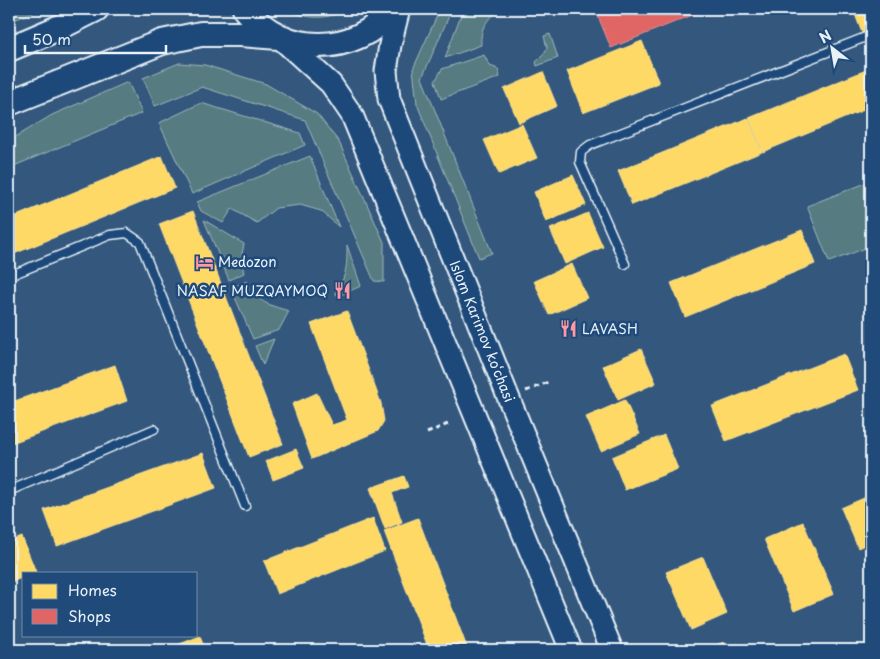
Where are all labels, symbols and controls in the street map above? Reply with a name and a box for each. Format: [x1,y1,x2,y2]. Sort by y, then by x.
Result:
scale bar [25,22,166,54]
north arrow [808,22,858,72]
text: N [815,25,835,48]
text: 50 m [32,27,71,50]
place label: Medozon [218,251,277,272]
hotel icon: Medozon [194,252,214,272]
street label: Islom Karimov ko‘chasi [445,257,520,406]
place label: NASAF MUZQAYMOQ [176,280,328,301]
restaurant icon: NASAF MUZQAYMOQ [332,281,352,301]
place label: LAVASH [582,318,638,339]
restaurant icon: LAVASH [558,319,578,339]
legend [22,572,198,636]
text: Homes [68,578,117,601]
text: Shops [68,604,111,627]

